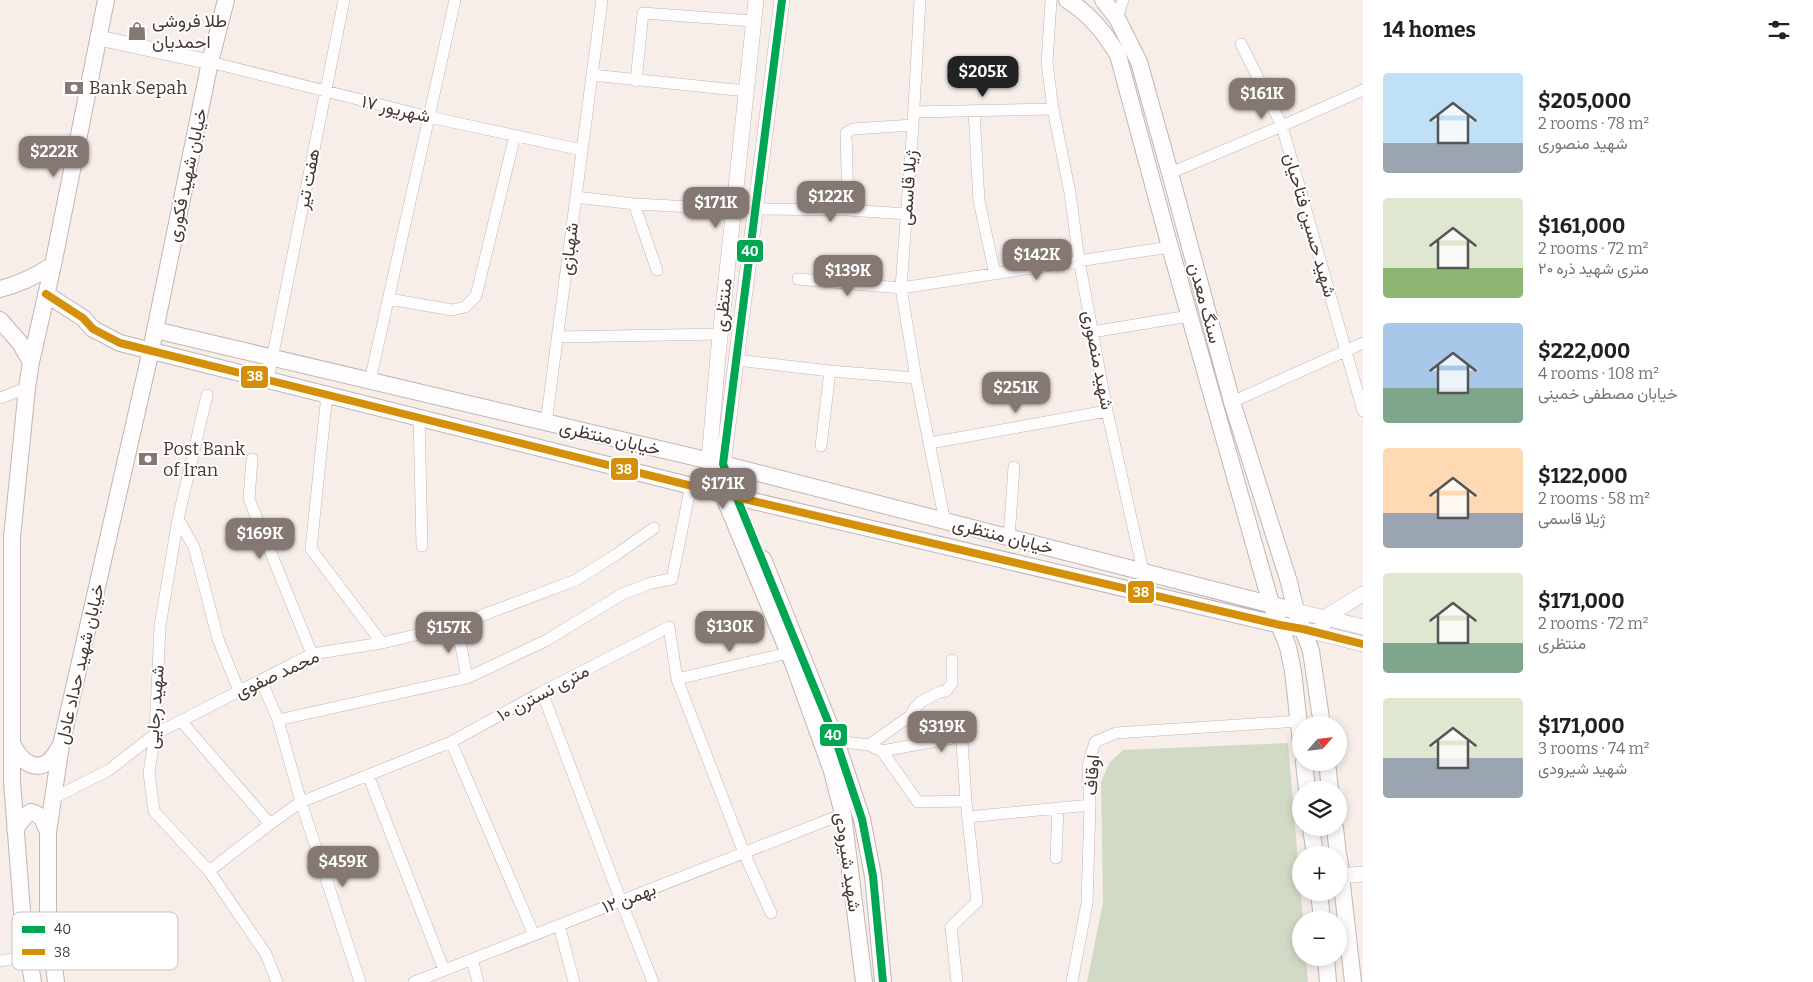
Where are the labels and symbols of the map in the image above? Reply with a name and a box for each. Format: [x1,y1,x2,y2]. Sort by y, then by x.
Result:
place label: طلا فروشی احمدیان [152,10,227,53]
shop icon: طلا فروشی احمدیان [126,20,148,42]
pin: $205K [948,56,1018,98]
bank icon: Bank Sepah [63,77,85,99]
place label: Bank Sepah [89,77,187,99]
pin: $161K [1227,78,1297,120]
street label: ۱۷ شهریور [359,90,433,128]
street label: خیابان شهید فکوری [162,106,212,244]
pin: $222K [19,136,89,178]
street label: هفت تیر [291,147,325,212]
street label: ژیلا قاسمی [894,149,922,226]
street label: شهید حسین فتاحیان [1279,150,1341,300]
pin: $122K [796,180,866,223]
pin: $171K [681,186,751,229]
street label: شهبازی [555,221,583,277]
pin: $142K [1002,238,1072,281]
line badge: 40 [736,239,764,263]
text: 40 [741,243,759,260]
pin: $139K [813,254,883,297]
street label: سنگ معدن [1184,260,1226,346]
street label: منتظری [709,277,737,333]
street label: شهید منصوری [1078,308,1118,412]
line badge: 38 [240,365,269,389]
text: 38 [247,368,263,385]
pin: $251K [981,372,1051,414]
street label: خیابان منتظری [557,416,663,460]
place label: Post Bank of Iran [163,438,246,481]
bank icon: Post Bank of Iran [137,448,159,470]
line badge: 38 [610,457,639,481]
text: 38 [616,461,632,478]
pin: $171K [688,468,758,510]
street label: خیابان منتظری [950,513,1056,559]
pin: $169K [225,518,295,560]
line badge: 38 [1127,580,1155,604]
street label: خیابان شهید حداد عادل [51,582,109,746]
text: 38 [1133,584,1149,601]
pin: $130K [695,610,765,653]
pin: $157K [414,612,484,654]
street label: محمد صفوی [232,645,322,703]
street label: ۱۰ متری نسترن [493,660,593,726]
street label: شهید رجایی [141,664,169,750]
pin: $319K [907,710,977,753]
north arrow [1292,716,1348,771]
line badge: 40 [819,723,848,747]
text: 40 [824,727,842,744]
street label: اوقاف [1080,754,1104,796]
street label: شهید شیرودی [830,811,866,913]
pin: $459K [308,846,378,888]
street label: ۱۲ بهمن [599,878,659,918]
legend [12,912,178,970]
text: 40 [54,921,71,938]
text: 38 [54,944,70,961]

